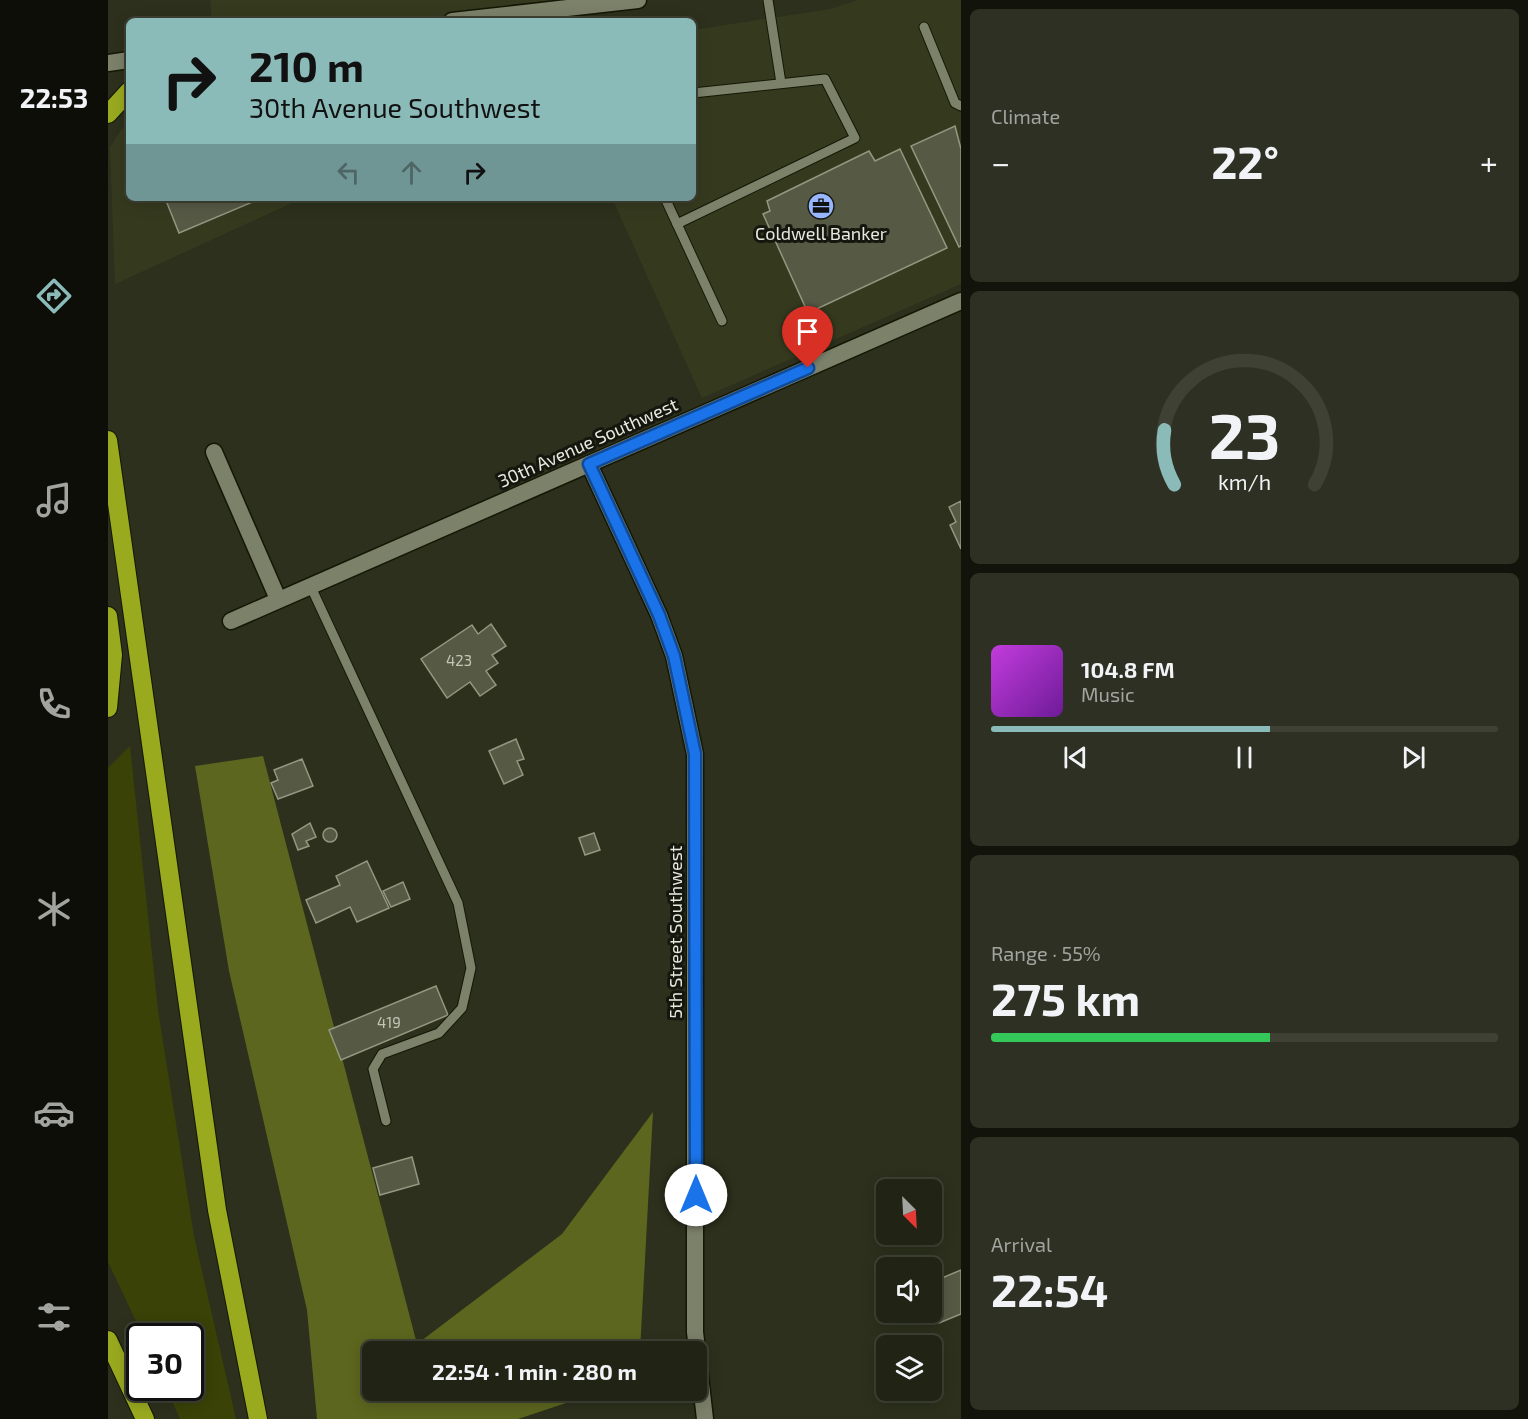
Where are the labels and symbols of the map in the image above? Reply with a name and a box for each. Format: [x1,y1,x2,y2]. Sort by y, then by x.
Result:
office icon: Coldwell Banker [806,191,836,221]
place label: Coldwell Banker [755,222,887,244]
pin [782,306,833,368]
street label: 30th Avenue Southwest [494,392,681,492]
house number: 423 [446,651,472,669]
street label: 5th Street Southwest [664,845,686,1019]
house number: 419 [377,1013,401,1031]
position arrow [664,1163,728,1227]
north arrow [876,1179,942,1245]
speed limit sign: 30 [126,1323,204,1401]

